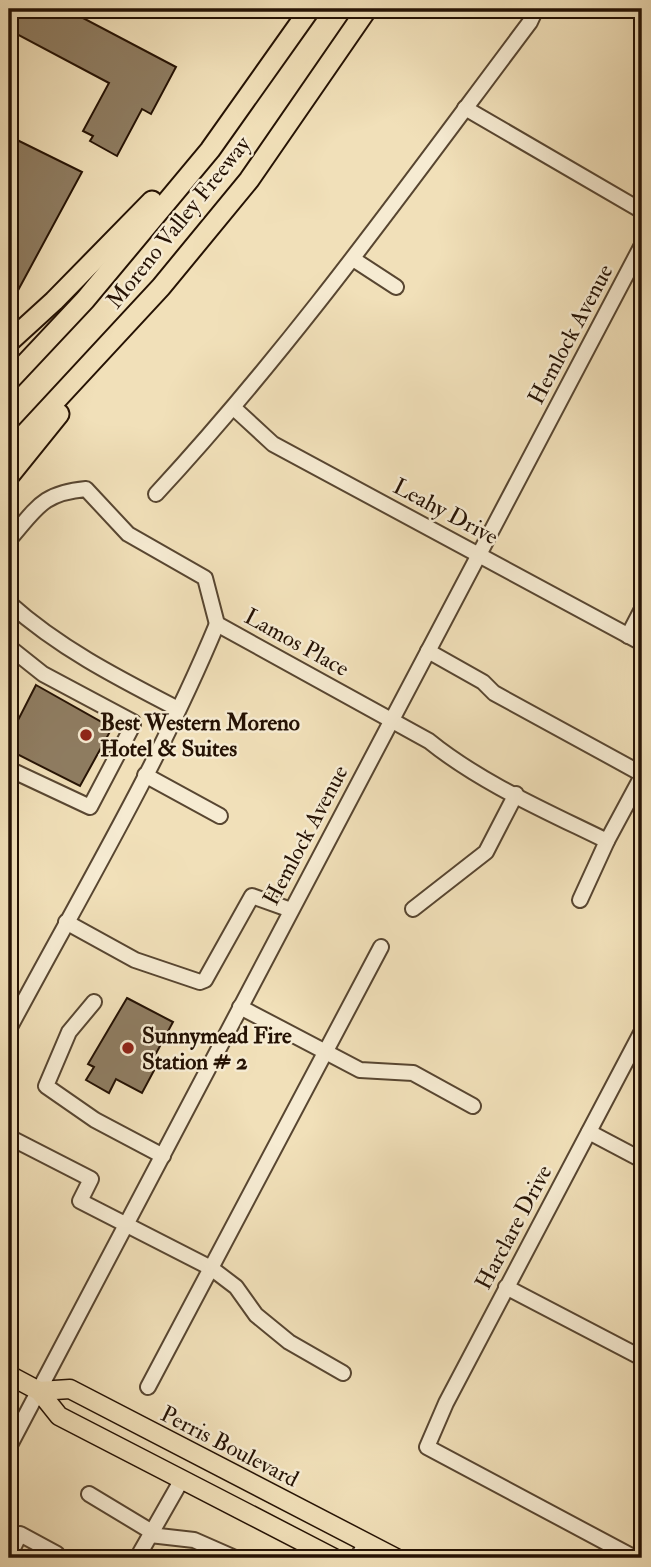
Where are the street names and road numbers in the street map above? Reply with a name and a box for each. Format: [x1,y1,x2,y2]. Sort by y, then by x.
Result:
street label: Moreno Valley Freeway [100,129,257,315]
street label: Hemlock Avenue [521,259,620,409]
street label: Leahy Drive [388,472,504,551]
street label: Lamos Place [239,602,355,683]
street label: Hemlock Avenue [256,760,355,910]
street label: Harclare Drive [468,1160,559,1295]
street label: Perris Boulevard [156,1399,304,1494]

